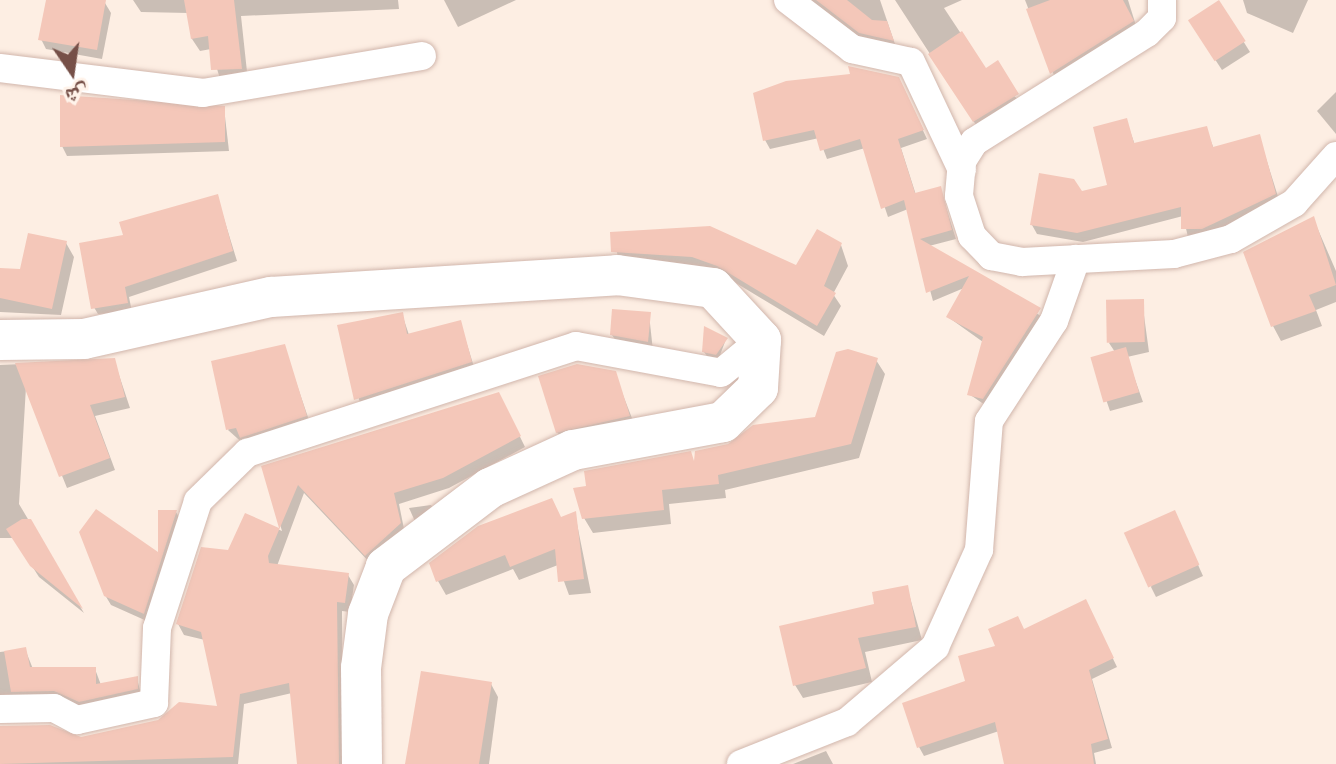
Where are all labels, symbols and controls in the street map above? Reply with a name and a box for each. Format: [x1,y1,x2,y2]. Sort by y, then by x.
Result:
north arrow [32,32,112,112]
text: ش [63,80,92,111]

